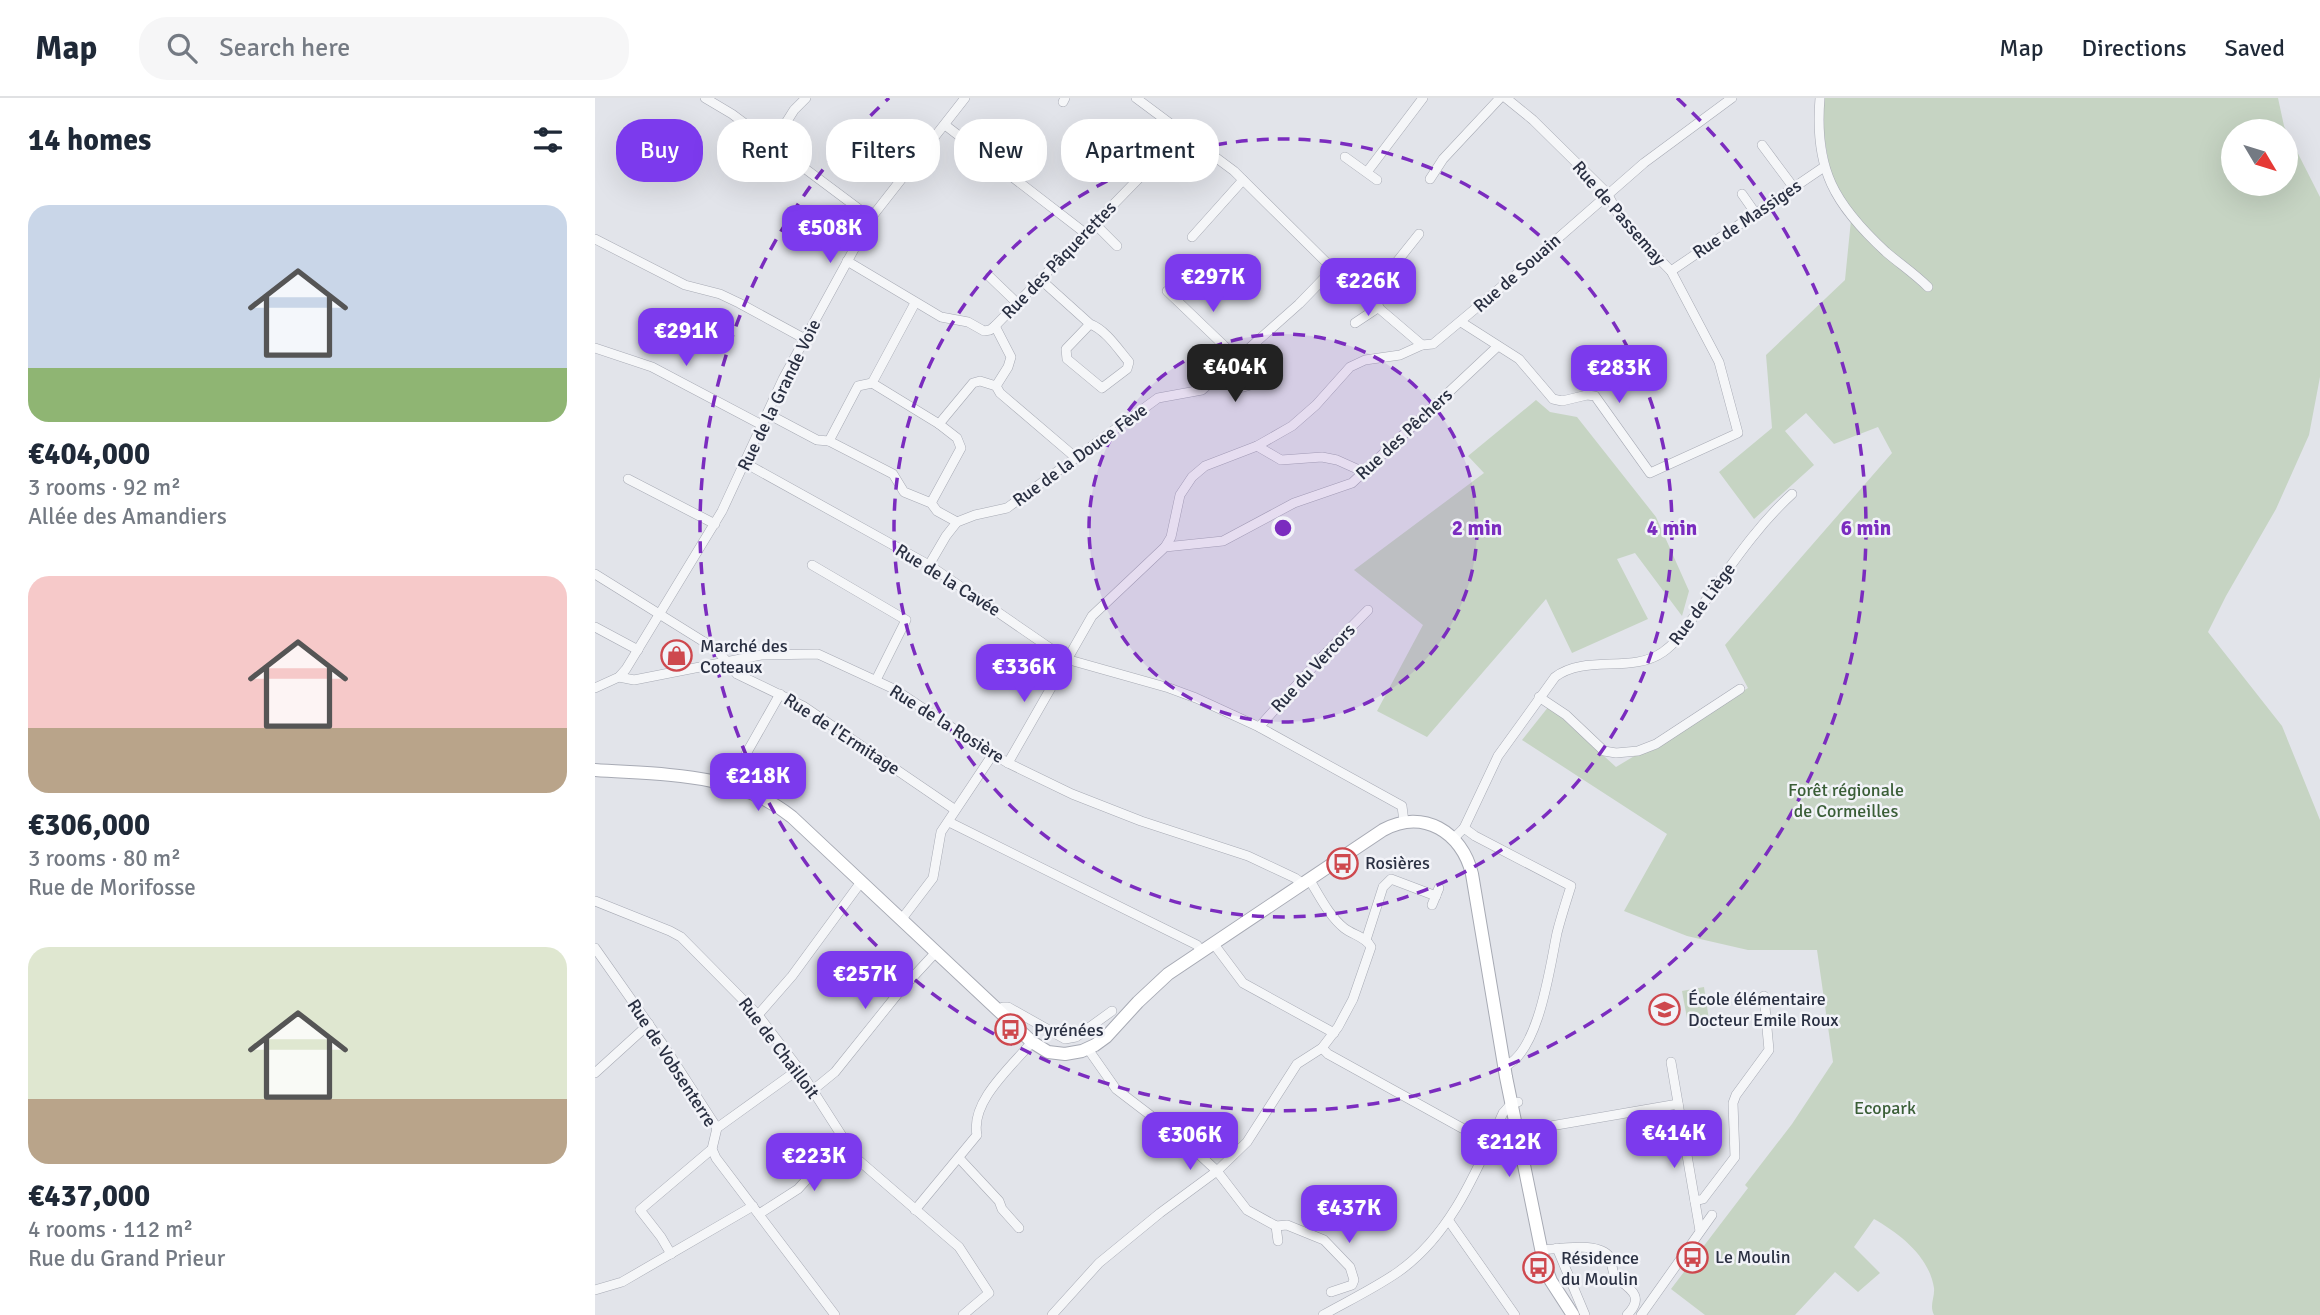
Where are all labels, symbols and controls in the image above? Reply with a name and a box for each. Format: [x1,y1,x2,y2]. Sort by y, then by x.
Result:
search box [139,17,629,80]
text: Map [35,28,97,69]
icon: search [163,29,201,67]
text: Search here [219,32,350,64]
text: Map [1999,33,2044,63]
text: Directions [2082,33,2187,63]
text: Saved [2225,33,2285,63]
chip: Buy [616,119,703,182]
chip: Rent [717,119,812,182]
chip: Filters [826,119,940,182]
chip: New [954,119,1047,182]
chip: Apartment [1061,119,1219,182]
north arrow [2221,119,2298,196]
map controls [2221,119,2298,196]
icon: filters [529,121,567,159]
text: 14 homes [28,122,151,159]
street label: Rue de Passemay [1568,156,1671,270]
street label: Rue de Massiges [1688,174,1806,263]
street label: Rue des Pâquerettes [997,196,1121,324]
pin: €508K [781,206,879,265]
text: €508K [798,213,862,242]
street label: Rue de Souain [1469,229,1565,317]
icon: home [235,250,361,376]
pin: €297K [1164,254,1262,314]
pin: €226K [1319,258,1417,318]
text: €297K [1181,262,1245,291]
text: €226K [1336,266,1400,295]
pin: €291K [637,308,735,368]
street label: Rue de la Grande Voie [733,315,825,475]
text: €291K [654,316,718,345]
pin: €404K [1186,344,1284,404]
pin: €283K [1570,345,1668,405]
text: €404K [1203,352,1267,381]
text: €283K [1587,353,1651,382]
street label: Rue des Pêchers [1351,384,1457,484]
street label: Rue de la Douce Fève [1008,399,1152,511]
text: €404,000 [28,436,150,473]
text: 3 rooms · 92 m² [28,473,181,502]
text: Allée des Amandiers [28,502,227,531]
text: 2 min [1452,515,1502,541]
text: 4 min [1647,515,1697,541]
text: 6 min [1841,515,1891,541]
centre of rings [1271,516,1295,540]
street label: Rue de la Cavée [891,539,1005,621]
street label: Rue de Liège [1664,559,1740,649]
street label: Rue du Vercors [1266,619,1360,717]
icon: home [235,621,361,747]
place label: Marché des Coteaux [700,635,788,678]
shop icon: Marché des Coteaux [660,639,694,673]
pin: €336K [975,644,1073,704]
text: €336K [992,652,1056,681]
street label: Rue de la Rosière [886,680,1008,768]
street label: Rue de l'Ermitage [780,688,904,780]
pin: €218K [709,754,807,813]
text: €218K [726,761,790,790]
park label: Forêt régionale de Cormeilles [1788,779,1904,822]
text: €306,000 [28,807,150,844]
text: 3 rooms · 80 m² [28,844,181,873]
bus stop icon: Rosières [1325,846,1359,880]
place label: Rosières [1365,852,1430,874]
text: Rue de Morifosse [28,873,196,902]
pin: €257K [816,951,914,1011]
text: €257K [833,959,897,988]
place label: École élémentaire Docteur Emile Roux [1688,988,1839,1031]
icon: home [235,992,361,1118]
school or university icon: École élémentaire Docteur Emile Roux [1648,992,1682,1026]
street label: Rue de Chailloit [734,993,824,1103]
street label: Rue de Vobsenterre [623,995,721,1131]
bus stop icon: Pyrénées [994,1013,1028,1047]
place label: Pyrénées [1034,1019,1104,1041]
park label: Ecopark [1854,1097,1916,1119]
pin: €414K [1625,1110,1723,1170]
pin: €306K [1141,1112,1239,1172]
text: €414K [1642,1118,1706,1147]
pin: €212K [1460,1119,1558,1179]
text: €306K [1158,1120,1222,1149]
text: €212K [1477,1127,1541,1156]
pin: €223K [765,1134,863,1193]
text: €223K [782,1141,846,1170]
text: €437,000 [28,1178,150,1215]
pin: €437K [1300,1186,1398,1245]
text: €437K [1317,1193,1381,1222]
text: 4 rooms · 112 m² [28,1215,193,1244]
bus stop icon: Le Moulin [1675,1240,1709,1274]
text: Rue du Grand Prieur [28,1244,225,1273]
place label: Le Moulin [1715,1246,1791,1268]
place label: Résidence du Moulin [1561,1247,1639,1290]
bus stop icon: Résidence du Moulin [1521,1251,1555,1285]

